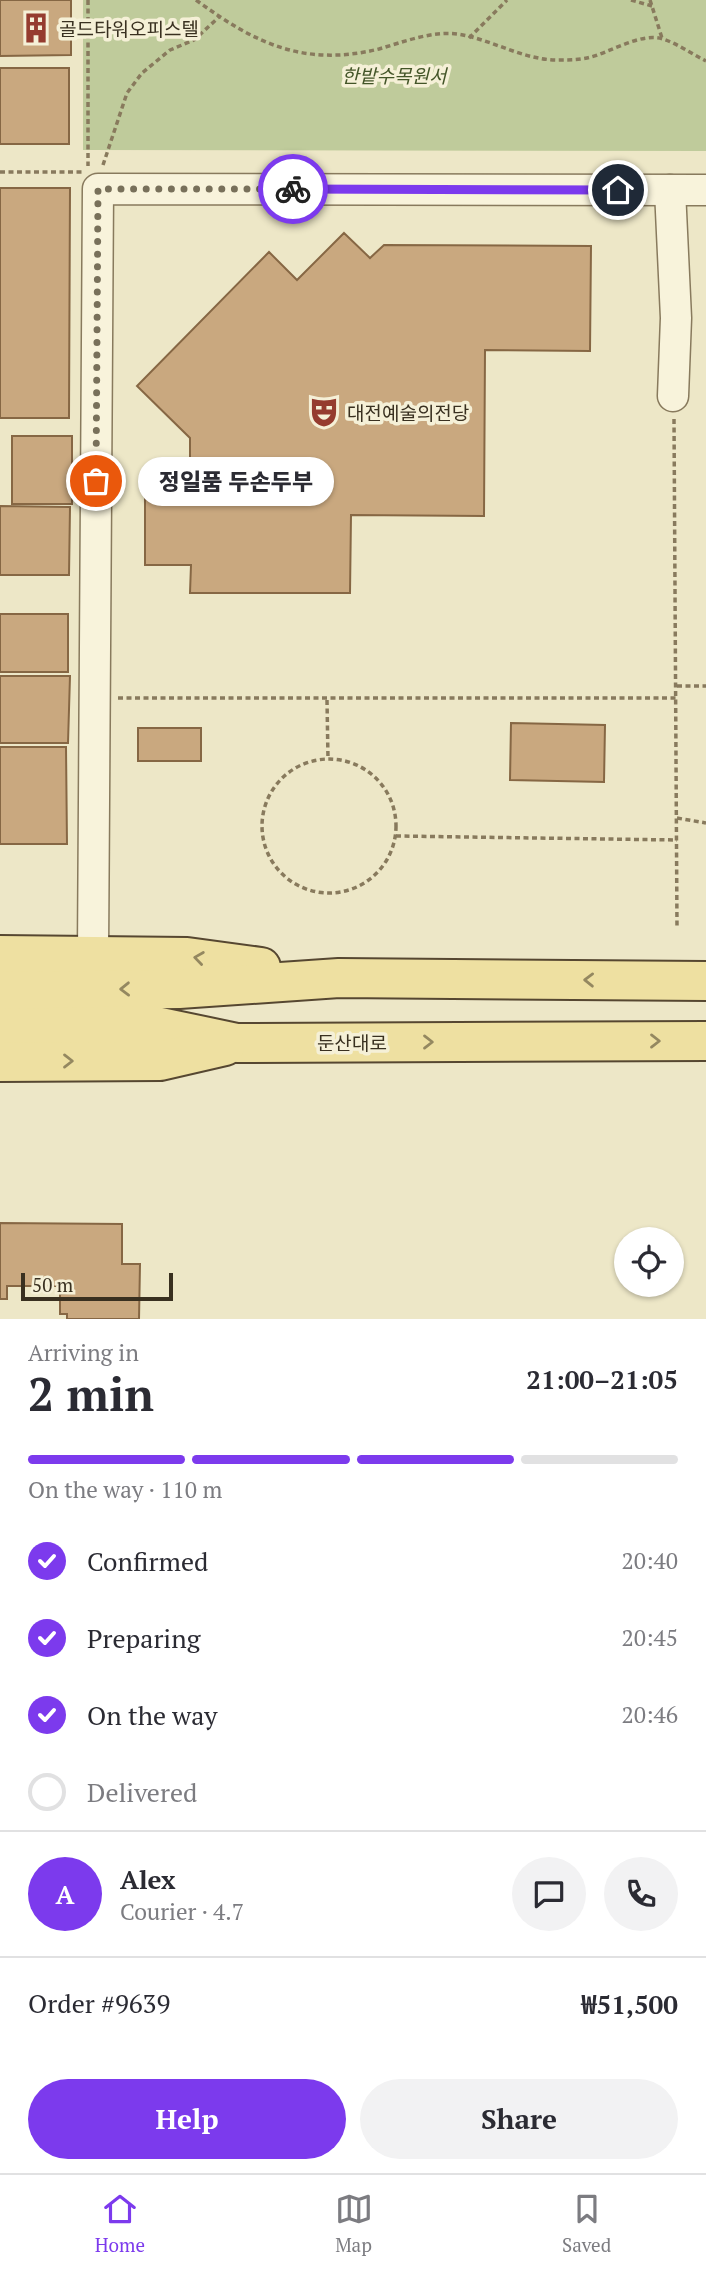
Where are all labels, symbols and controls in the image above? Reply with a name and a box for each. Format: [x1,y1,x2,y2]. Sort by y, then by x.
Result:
building icon: 골드타워오피스텔 [19,11,53,45]
place label: 골드타워오피스텔 [59,16,199,41]
park label: 한밭수목원서 [342,63,449,88]
courier [258,154,328,224]
pin [588,160,648,220]
icon: bike [274,170,312,208]
icon: home [599,171,637,209]
theatre icon: 대전예술의전당 [307,395,341,429]
place label: 대전예술의전당 [347,400,469,425]
pin [66,451,126,511]
callout: 정일품 두손두부 [138,456,334,505]
icon: bag [77,462,115,500]
text: 정일품 두손두부 [159,466,313,497]
one-way arrow [193,951,205,966]
one-way arrow [583,972,594,988]
one-way arrow [119,982,130,997]
street label: 둔산대로 [317,1030,387,1055]
one-way arrow [651,1033,661,1049]
one-way arrow [423,1034,434,1050]
one-way arrow [63,1053,74,1069]
map controls [614,1227,684,1297]
button: locate [614,1227,684,1297]
scale bar [21,1270,173,1302]
text: 50 m [32,1272,73,1297]
text: Arriving in [28,1337,139,1368]
text: 21:00–21:05 [526,1362,678,1396]
text: 2 min [28,1363,154,1424]
text: On the way · 110 m [28,1474,222,1505]
icon: check [28,1542,66,1580]
text: Confirmed [87,1544,208,1578]
text: 20:40 [621,1545,678,1576]
icon: check [28,1619,66,1657]
text: Preparing [87,1621,200,1655]
text: 20:45 [621,1622,678,1653]
icon: check [28,1696,66,1734]
text: On the way [87,1698,218,1732]
text: 20:46 [621,1699,678,1730]
text: Delivered [87,1775,197,1809]
button: chat [512,1857,586,1931]
button: phone [604,1857,678,1931]
text: Alex [120,1862,176,1896]
text: A [56,1877,74,1911]
text: Courier · 4.7 [120,1896,244,1927]
text: Order #9639 [28,1986,170,2020]
text: ₩51,500 [581,1987,678,2021]
button: Help [28,2079,346,2159]
button: Share [360,2079,678,2159]
tab: Home [95,2190,145,2257]
tab: Map [335,2190,373,2257]
tab: Saved [562,2190,611,2257]

